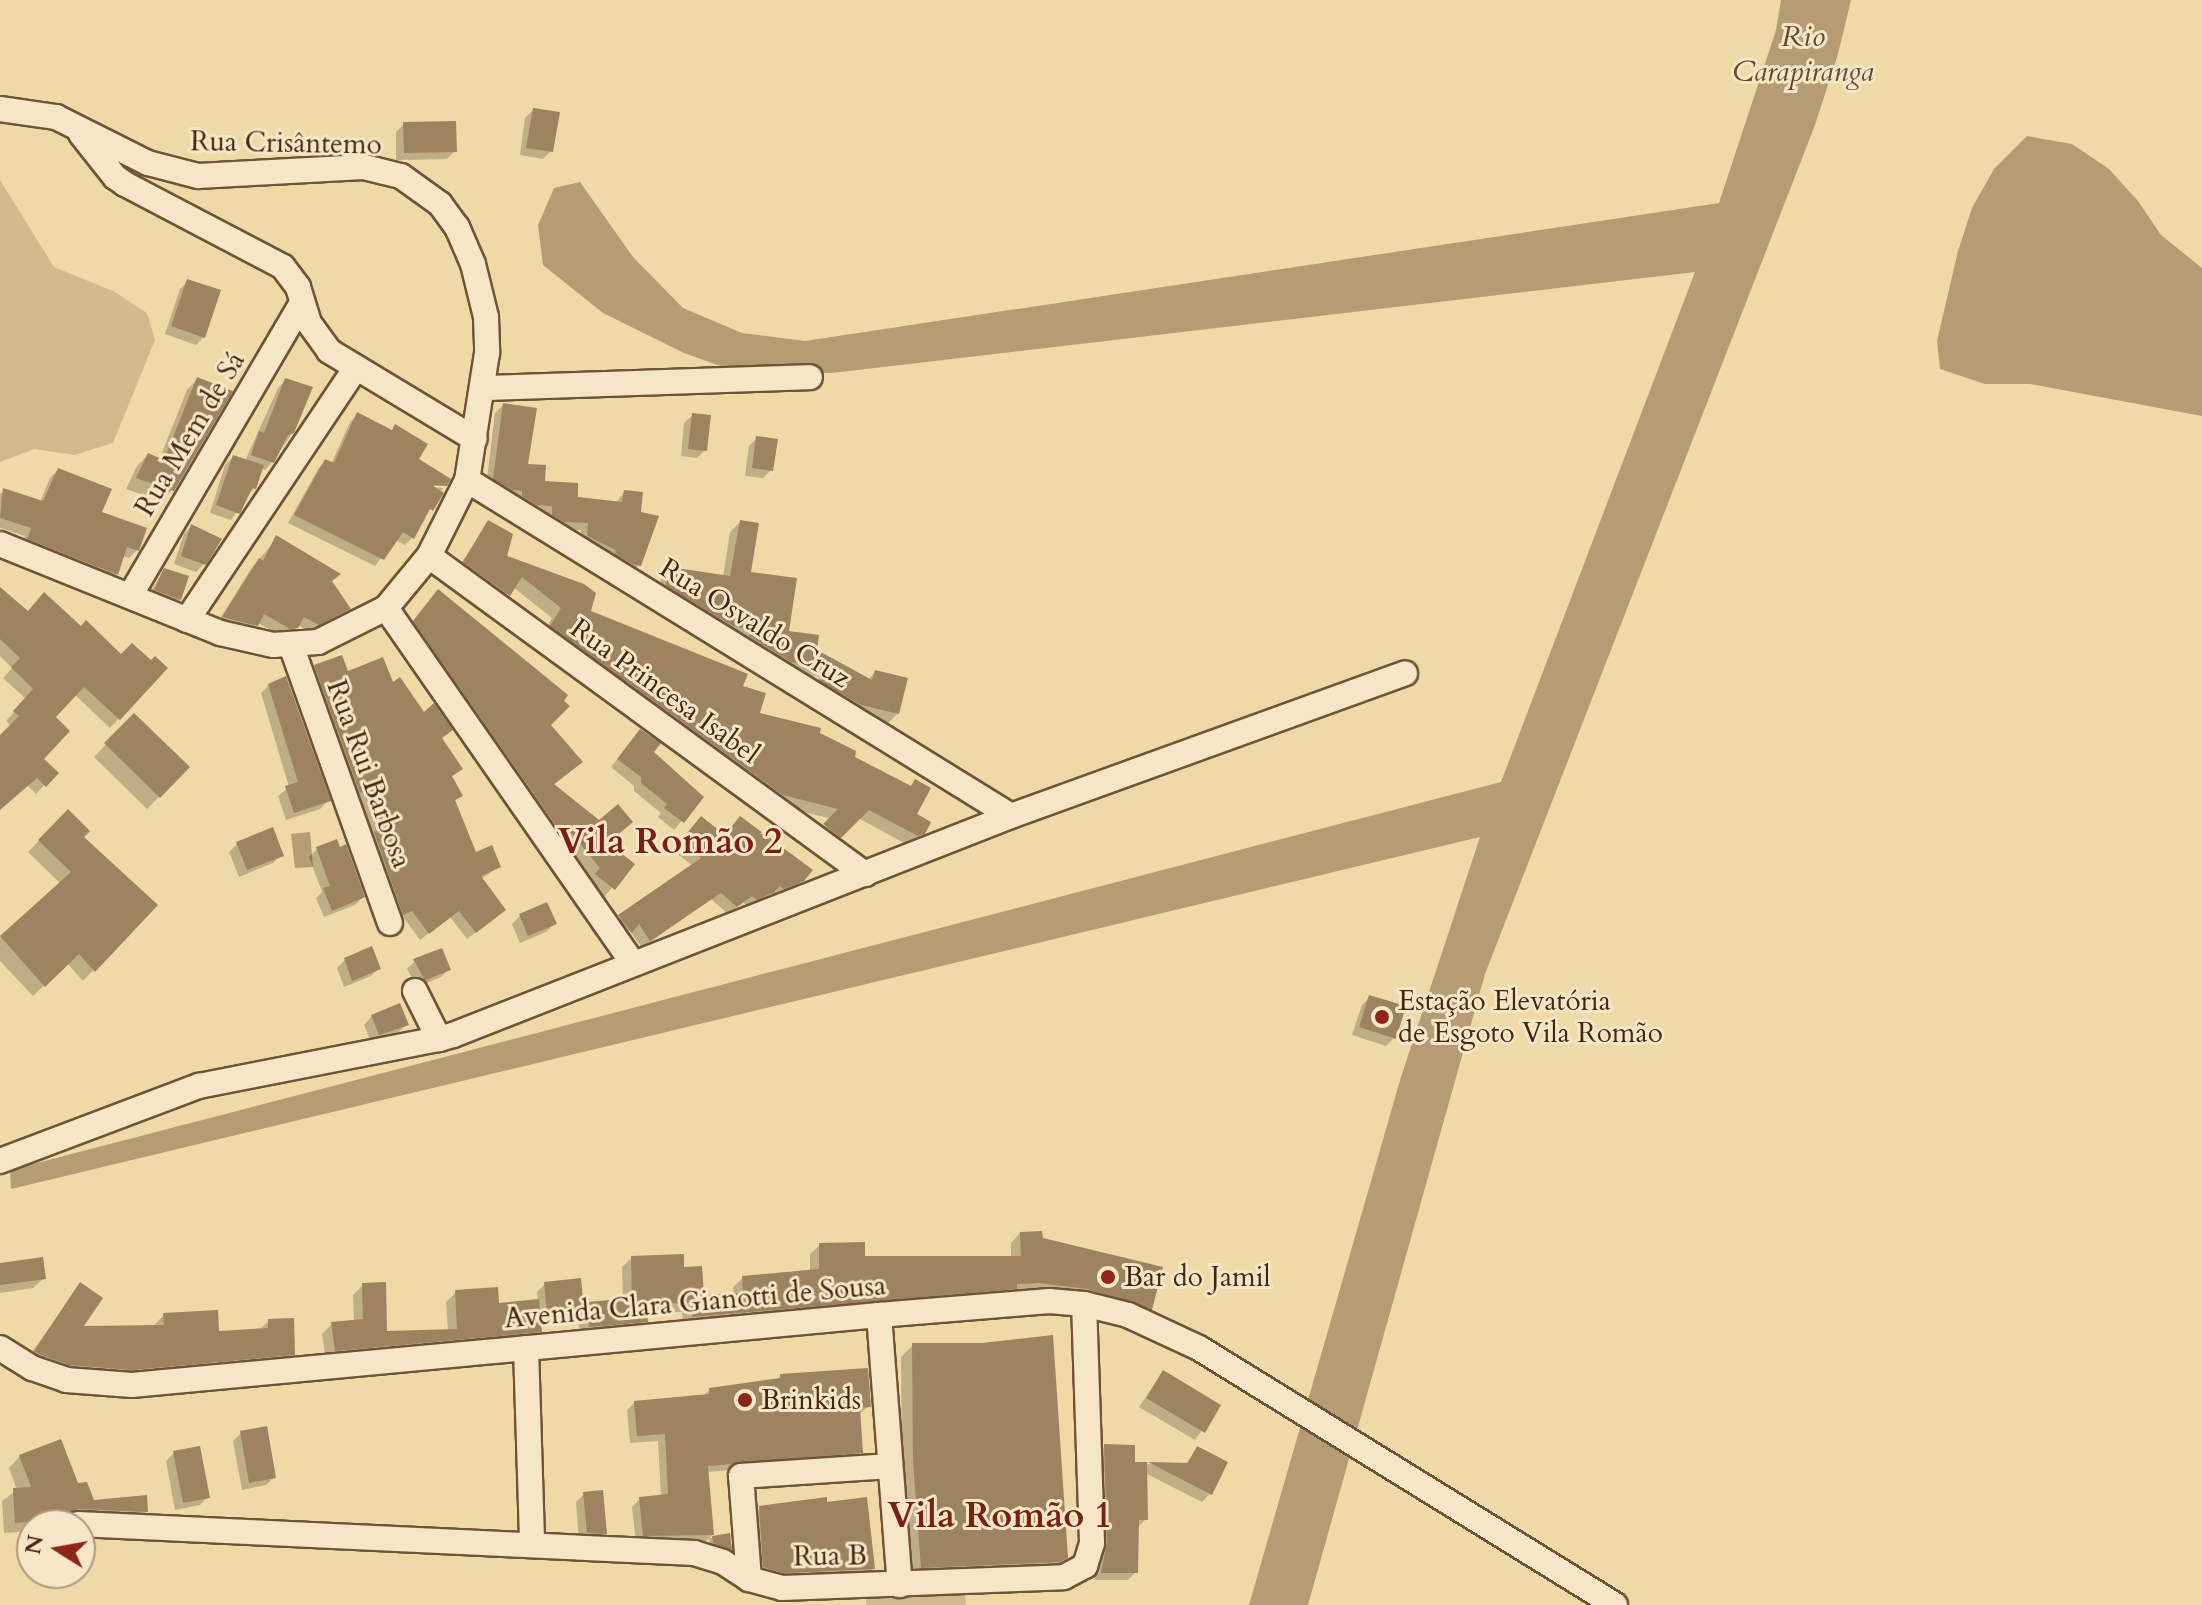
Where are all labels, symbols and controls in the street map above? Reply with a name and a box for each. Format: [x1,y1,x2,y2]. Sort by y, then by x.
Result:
water label: Rio Carapiranga [1732,19,1874,90]
street label: Rua Crisântemo [190,125,382,161]
street label: Rua Mem de Sá [128,346,252,522]
street label: Rua Osvaldo Cruz [653,551,857,695]
street label: Rua Princesa Isabel [564,611,766,771]
street label: Rua Rui Barbosa [319,675,419,873]
district label: Vila Romão 2 [558,820,782,864]
place label: Estação Elevatória de Esgoto Vila Romão [1398,984,1663,1050]
marker: Estação Elevatória de Esgoto Vila Romão [1373,1008,1391,1026]
place label: Bar do Jamil [1124,1260,1271,1294]
marker: Bar do Jamil [1099,1268,1117,1286]
street label: Avenida Clara Gianotti de Sousa [503,1269,887,1335]
place label: Brinkids [761,1383,861,1417]
marker: Brinkids [736,1391,754,1409]
district label: Vila Romão 1 [888,1494,1112,1538]
north arrow [16,1509,96,1589]
text: N [18,1533,51,1557]
street label: Rua B [793,1539,867,1573]

